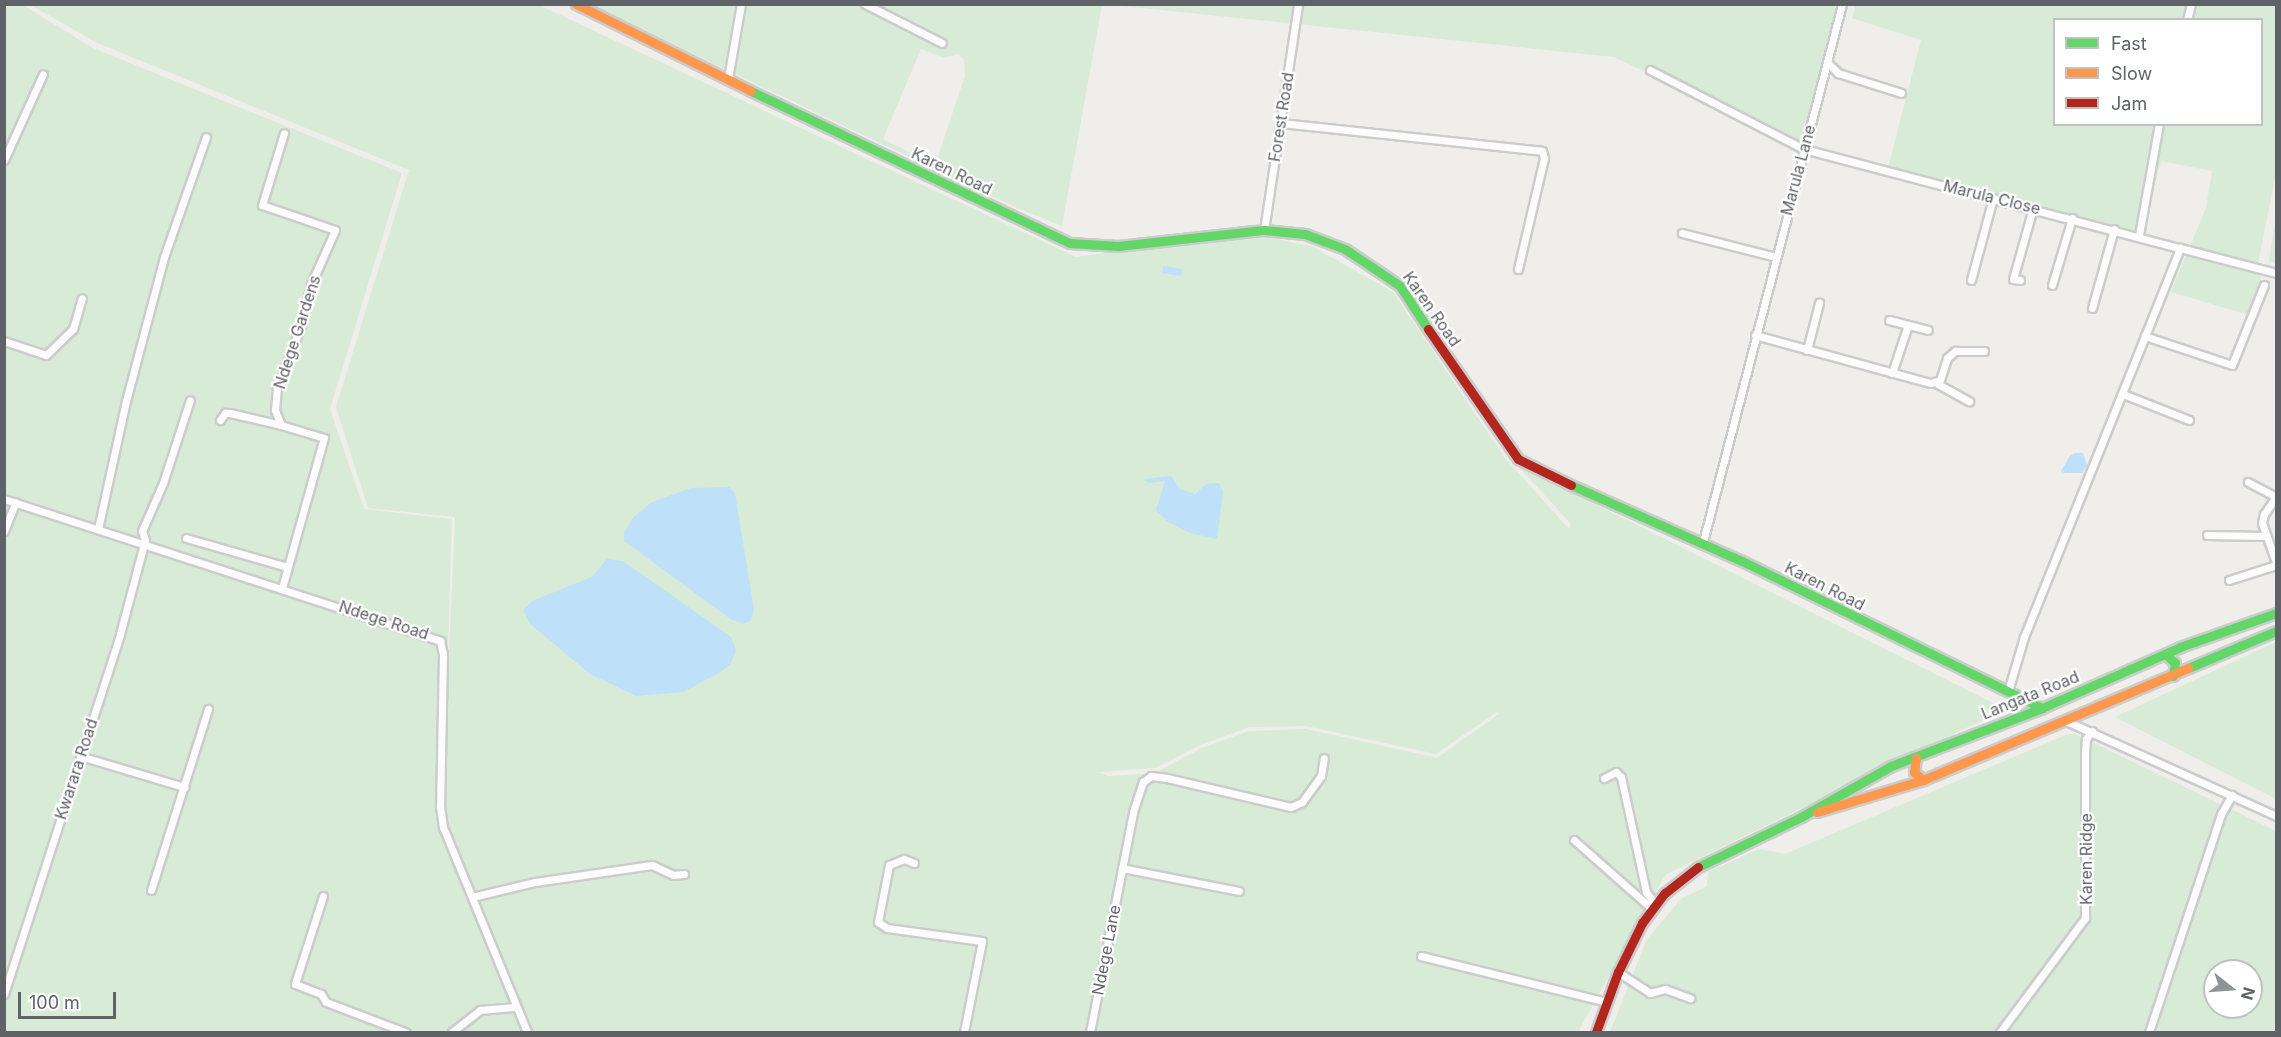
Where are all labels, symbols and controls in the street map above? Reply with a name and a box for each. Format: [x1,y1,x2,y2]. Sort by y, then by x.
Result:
legend [2053,18,2263,126]
text: Fast [2111,33,2147,54]
text: Slow [2111,63,2152,84]
street label: Forest Road [1264,71,1298,163]
text: Jam [2111,93,2147,114]
street label: Marula Lane [1777,123,1819,217]
street label: Karen Road [909,143,995,199]
street label: Marula Close [1942,176,2042,218]
street label: Karen Road [1399,268,1465,350]
street label: Ndege Gardens [270,273,324,391]
street label: Karen Road [1782,558,1868,614]
street label: Ndege Road [337,596,431,644]
street label: Langata Road [1978,667,2082,723]
street label: Kwarara Road [51,716,101,822]
street label: Karen Ridge [2076,813,2096,905]
street label: Ndege Lane [1088,903,1124,997]
north arrow [2203,959,2263,1019]
scale bar [21,980,118,1018]
text: N [2237,985,2260,1002]
text: 100 m [29,992,80,1013]

